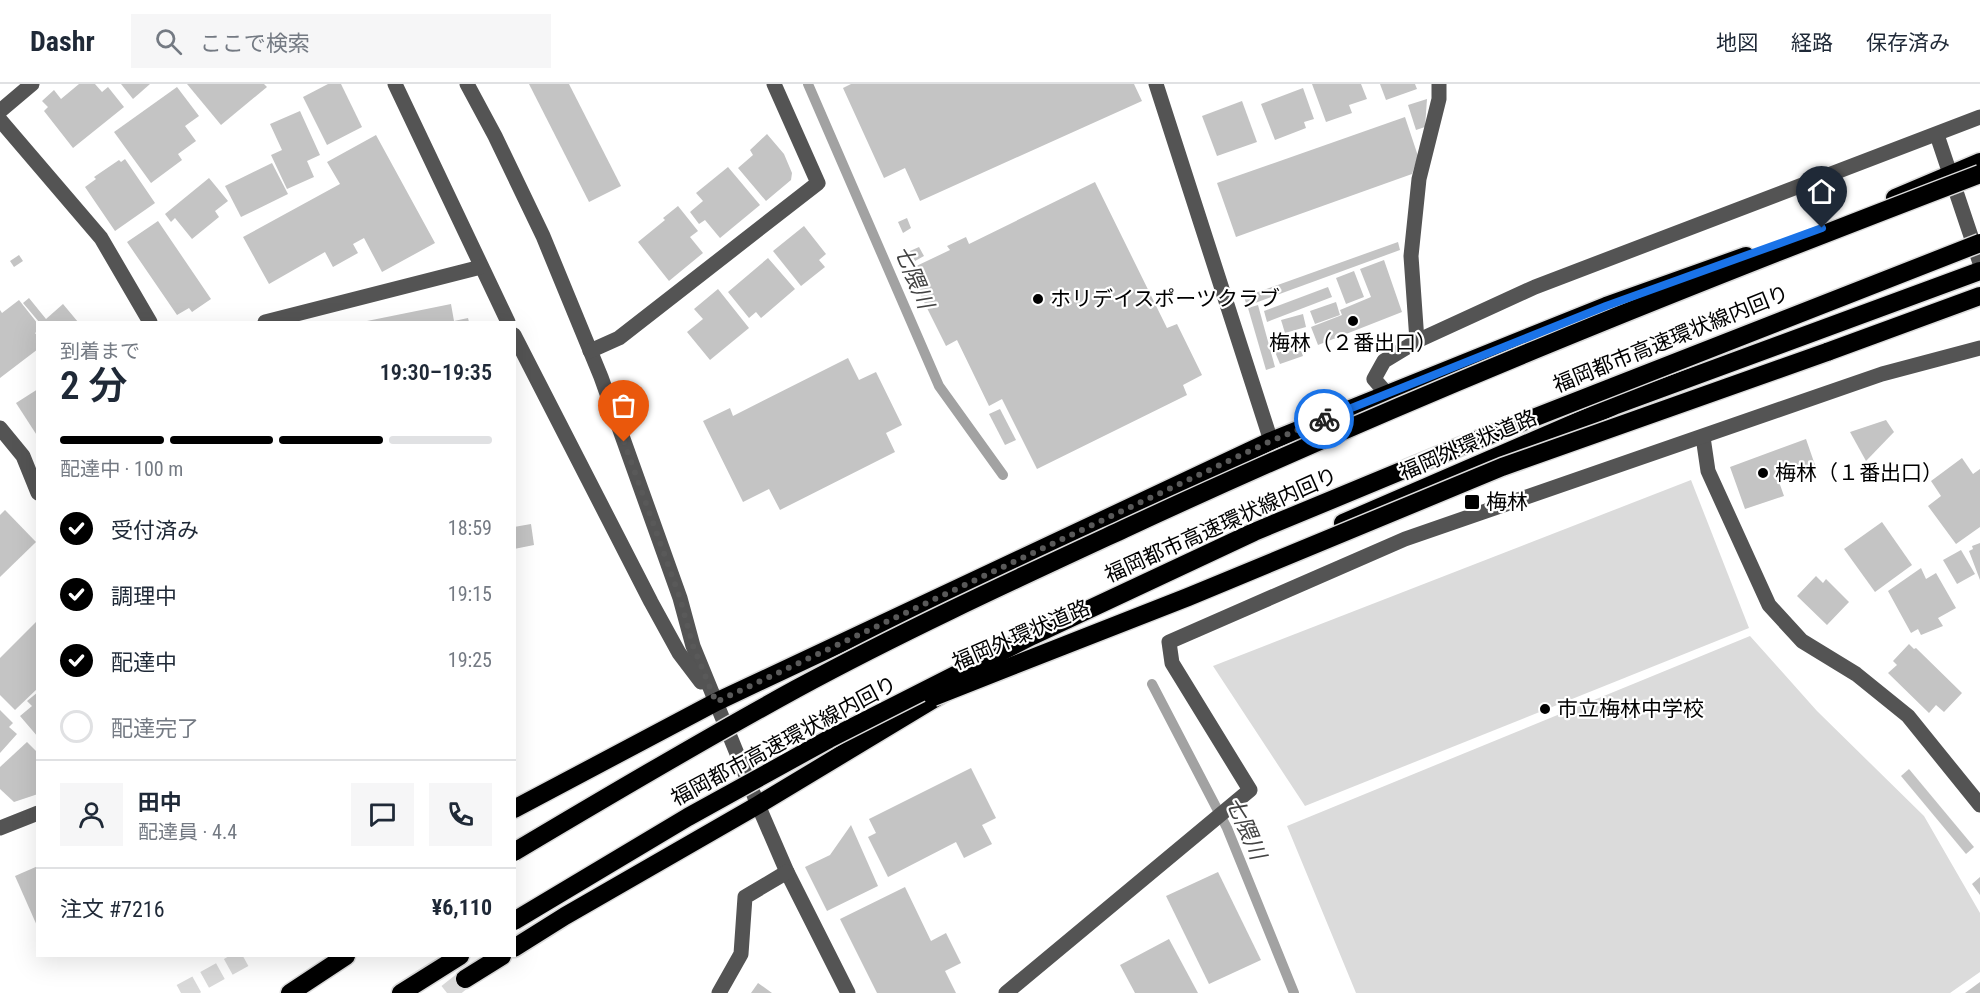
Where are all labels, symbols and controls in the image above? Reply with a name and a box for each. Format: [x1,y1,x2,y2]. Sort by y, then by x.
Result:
search box [131,14,551,68]
text: Dashr [30,25,95,58]
icon: search [152,25,185,58]
text: ここで検索 [200,31,310,56]
text: 地図 [1716,31,1758,55]
text: 経路 [1791,31,1833,55]
text: 保存済み [1866,31,1950,55]
pin [1796,166,1847,228]
icon: home [1805,175,1838,208]
water label: 七隈川 [890,242,939,314]
street label: 福岡都市高速環状線内回り [1550,281,1792,397]
place label: ホリデイスポーツクラブ [1050,287,1280,311]
marker: ホリデイスポーツクラブ [1031,292,1045,306]
marker: 梅林（２番出口） [1346,314,1360,328]
place label: 梅林（２番出口） [1269,331,1437,355]
text: 到着まで [60,339,140,363]
text: 19:30–19:35 [380,360,492,385]
text: 2 分 [60,363,128,409]
pin [598,380,649,442]
icon: bag [607,389,640,422]
courier [1294,389,1354,449]
icon: bike [1308,403,1341,436]
street label: 福岡外環状道路 [1396,405,1540,485]
text: 配達中 · 100 m [60,457,183,481]
place label: 梅林（１番出口） [1775,461,1943,485]
street label: 福岡都市高速環状線内回り [1101,463,1341,587]
marker: 梅林（１番出口） [1756,466,1770,480]
place label: 梅林 [1486,490,1528,514]
marker: 梅林 [1463,493,1481,511]
icon: check [60,512,93,545]
text: 18:59 [448,516,492,540]
text: 受付済み [111,518,199,543]
icon: check [60,578,93,611]
text: 19:15 [448,582,492,606]
text: 調理中 [111,584,177,609]
street label: 福岡外環状道路 [949,595,1093,675]
icon: check [60,644,93,677]
text: 19:25 [448,648,492,672]
text: 配達中 [111,650,177,675]
street label: 福岡都市高速環状線内回り [667,671,901,811]
place label: 市立梅林中学校 [1557,697,1704,721]
marker: 市立梅林中学校 [1538,702,1552,716]
text: 配達完了 [111,716,199,741]
button: person [60,783,123,846]
button: chat [351,783,414,846]
button: phone [429,783,492,846]
text: 田中 [138,790,182,815]
water label: 七隈川 [1221,793,1272,865]
text: 配達員 · 4.4 [138,820,237,844]
text: ¥6,110 [432,895,492,920]
text: 注文 #7216 [60,897,165,922]

